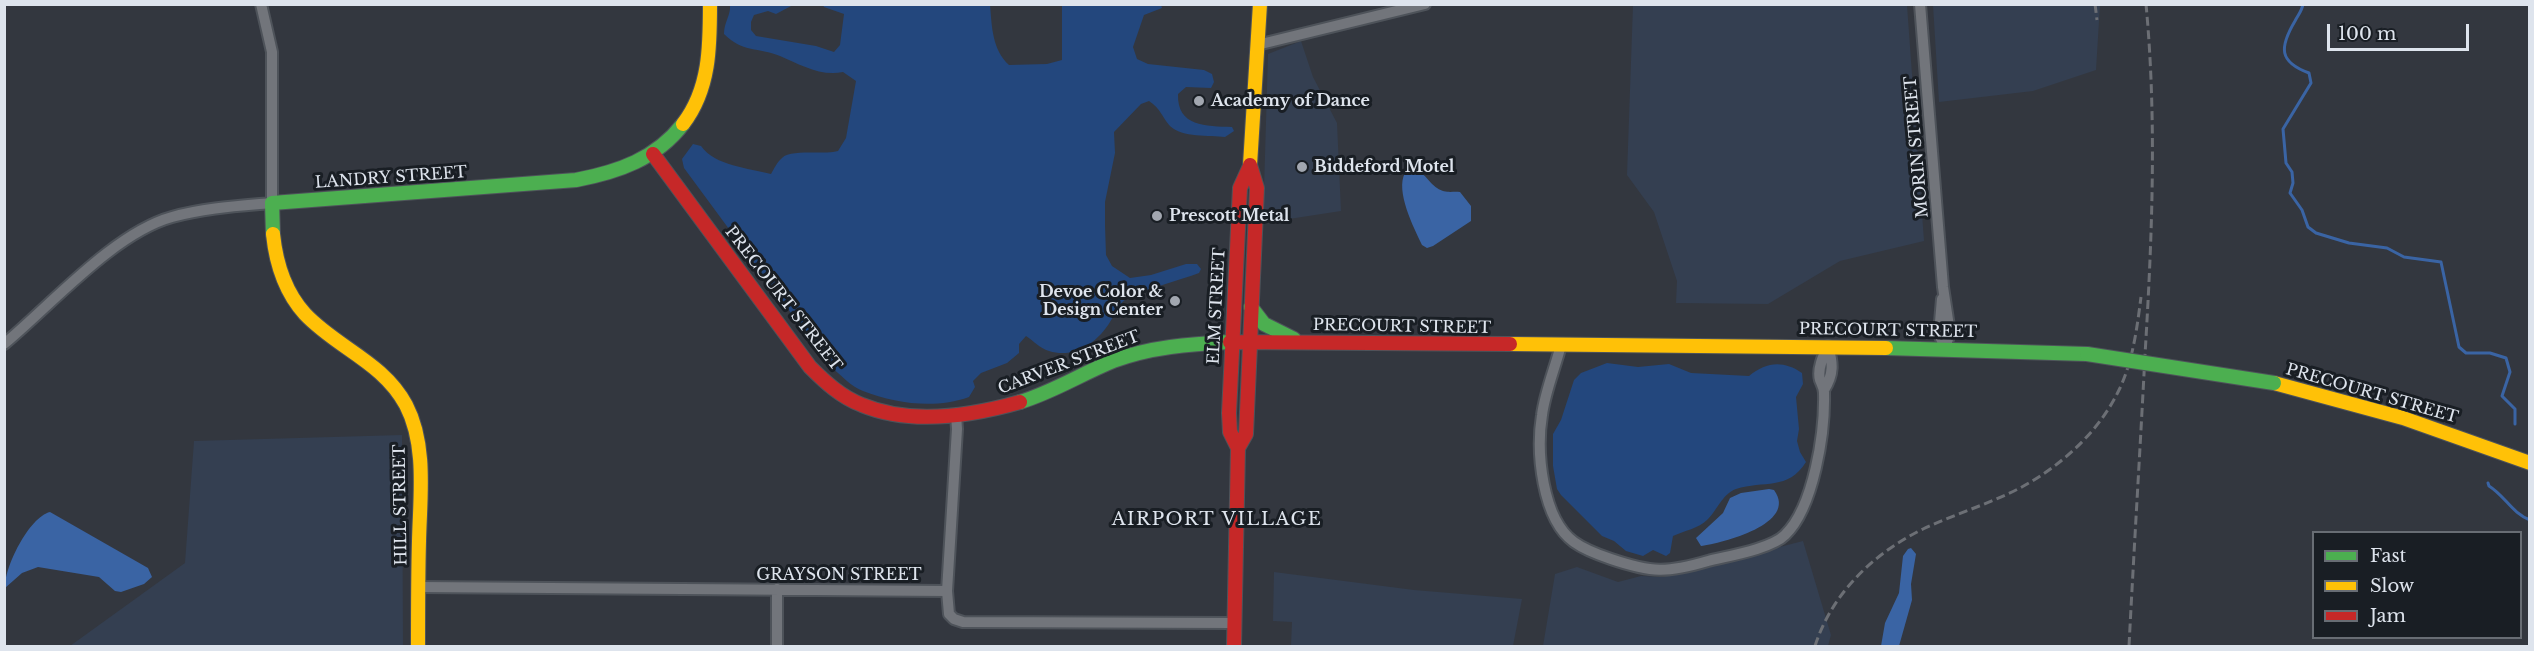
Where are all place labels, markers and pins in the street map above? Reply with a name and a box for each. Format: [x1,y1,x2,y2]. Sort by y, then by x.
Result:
place label: Academy of Dance [1211,91,1370,111]
marker: Academy of Dance [1192,94,1206,108]
place label: Biddeford Motel [1314,157,1454,177]
marker: Biddeford Motel [1295,160,1309,174]
place label: Prescott Metal [1169,206,1290,226]
marker: Prescott Metal [1150,209,1164,223]
place label: Devoe Color & Design Center [1039,282,1163,320]
marker: Devoe Color & Design Center [1168,294,1182,308]

